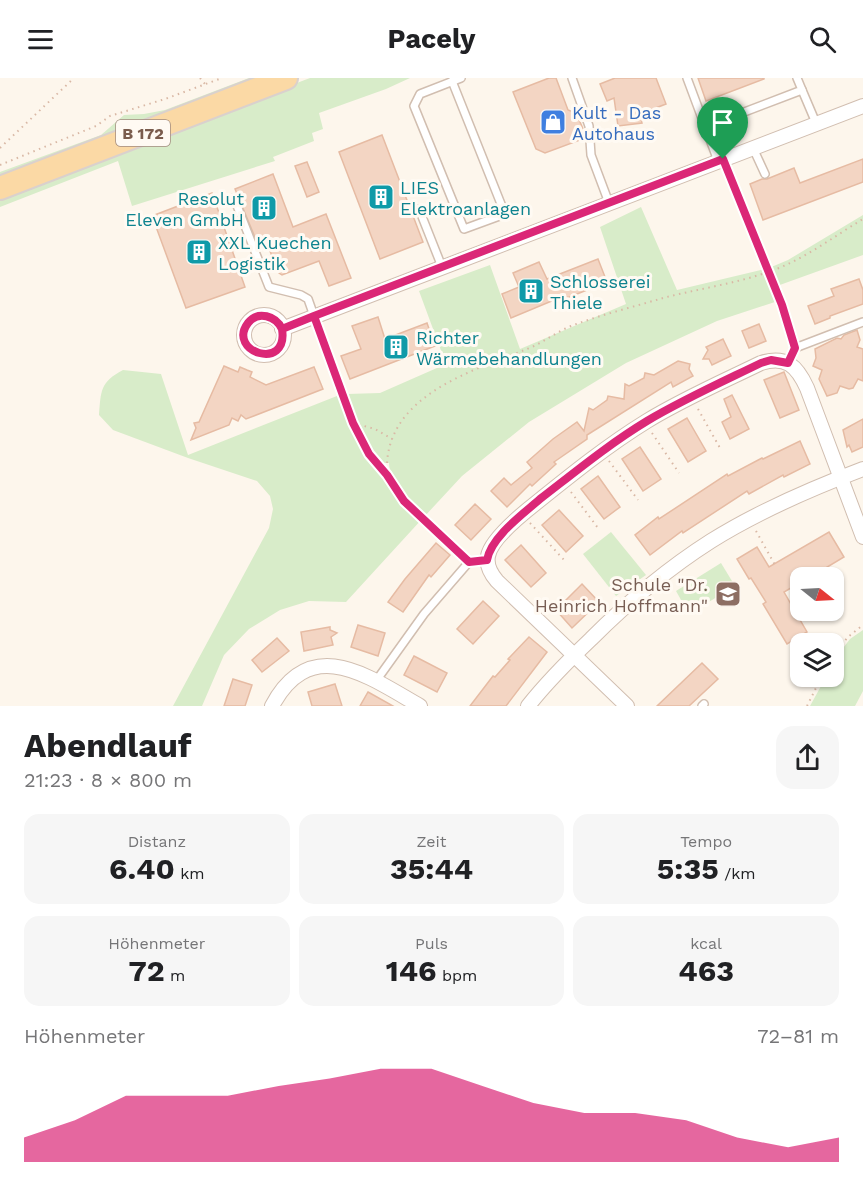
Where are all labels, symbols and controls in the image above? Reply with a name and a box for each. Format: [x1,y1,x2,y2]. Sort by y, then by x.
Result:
icon: menu [24,23,57,56]
text: Pacely [387,23,476,55]
icon: search [806,23,839,56]
pin [697,97,748,159]
place label: Kult - Das Autohaus [572,102,661,144]
icon: arrive [706,106,739,139]
shop icon: Kult - Das Autohaus [538,107,568,137]
road number: B 172 [116,120,170,146]
place label: LIES Elektroanlagen [400,177,531,219]
building icon: LIES Elektroanlagen [366,182,396,212]
place label: Resolut Eleven GmbH [125,188,244,230]
building icon: Resolut Eleven GmbH [249,193,279,223]
place label: XXL Kuechen Logistik [218,232,332,274]
building icon: XXL Kuechen Logistik [184,237,214,267]
place label: Schlosserei Thiele [550,271,651,313]
building icon: Schlosserei Thiele [516,276,546,306]
place label: Richter Wärmebehandlungen [416,327,602,369]
building icon: Richter Wärmebehandlungen [381,332,411,362]
north arrow [790,567,844,621]
map controls [790,567,844,687]
place label: Schule "Dr. Heinrich Hoffmann" [535,574,708,616]
school or university icon: Schule "Dr. Heinrich Hoffmann" [713,579,743,609]
button: layers [790,633,844,687]
text: Abendlauf [24,726,192,765]
button: share [776,726,839,789]
text: 21:23 · 8 × 800 m [24,768,192,792]
text: Distanz [128,832,186,851]
text: Zeit [417,832,446,851]
text: Tempo [680,832,732,851]
text: 6.40 [109,851,175,886]
text: 35:44 [390,851,473,886]
text: 5:35 [657,851,719,886]
text: km [175,864,205,883]
text: /km [719,864,755,883]
text: Höhenmeter [108,934,205,953]
text: Puls [415,934,448,953]
text: kcal [690,934,722,953]
text: 72 [128,953,165,988]
text: 146 [386,953,437,988]
text: 463 [678,953,734,988]
text: m [165,966,185,985]
text: bpm [437,966,477,985]
text: Höhenmeter [24,1024,145,1048]
text: 72–81 m [757,1024,839,1048]

